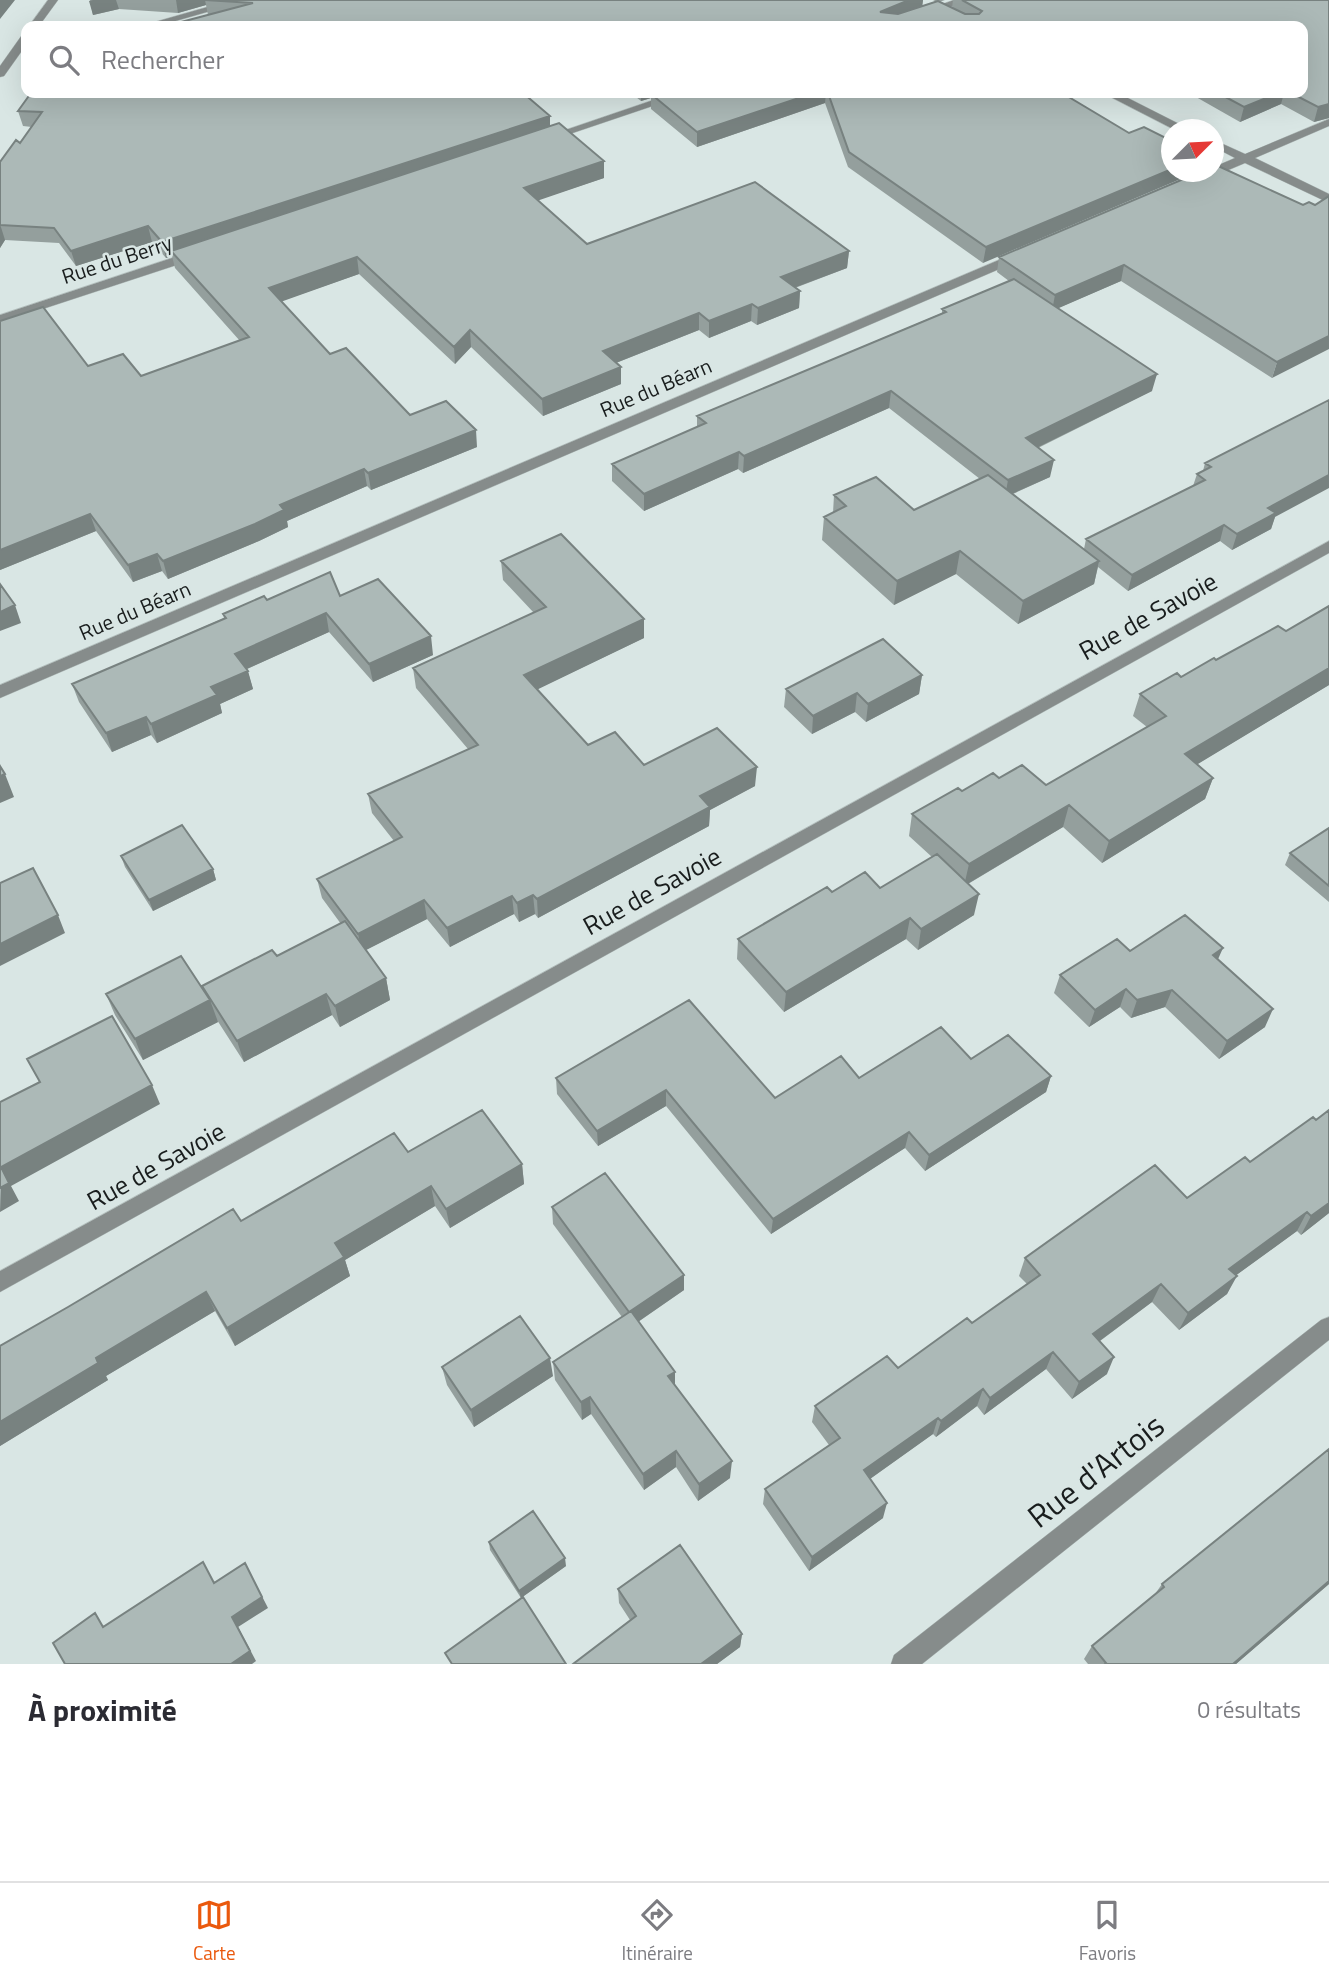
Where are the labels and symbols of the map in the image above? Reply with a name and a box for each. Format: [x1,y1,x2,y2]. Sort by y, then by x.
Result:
north arrow [1161,119,1224,182]
street label: Rue du Berry [57,226,176,292]
street label: Rue du Béarn [595,349,717,425]
street label: Rue de Savoie [1071,561,1224,670]
street label: Rue du Béarn [74,572,196,648]
street label: Rue de Savoie [575,836,728,945]
street label: Rue de Savoie [79,1111,232,1220]
street label: Rue d'Artois [1017,1401,1174,1539]

